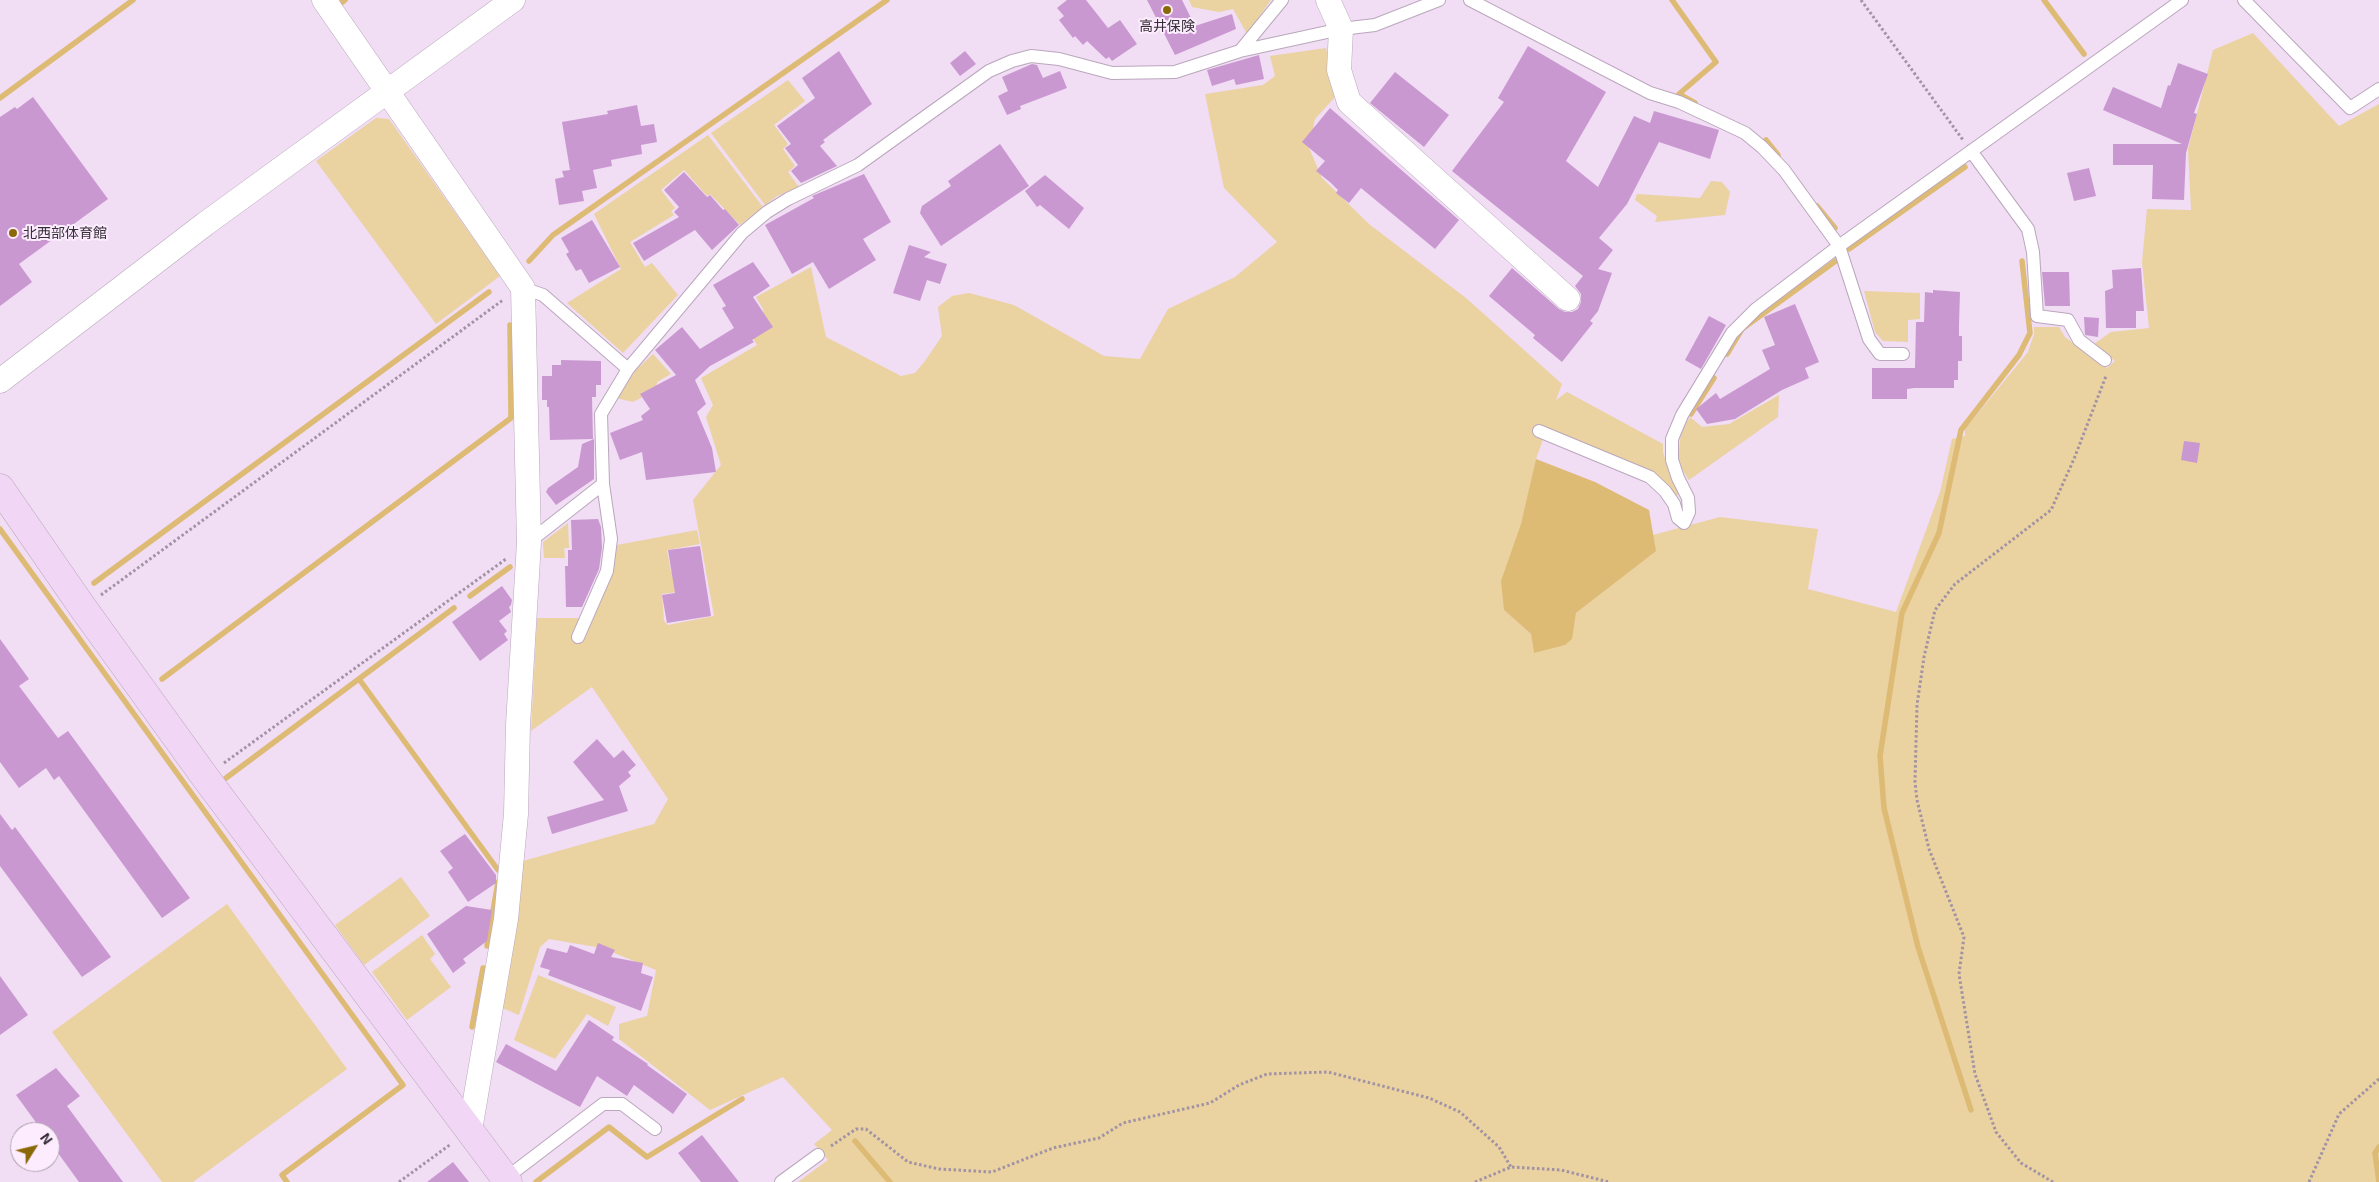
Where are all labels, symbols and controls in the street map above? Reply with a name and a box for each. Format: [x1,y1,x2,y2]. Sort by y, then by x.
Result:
marker: 高井保険 [1161,4,1173,16]
place label: 高井保険 [1139,18,1195,34]
place label: 北西部体育館 [23,225,107,241]
marker: 北西部体育館 [7,227,19,239]
north arrow [10,1122,60,1172]
text: N [37,1129,57,1148]

